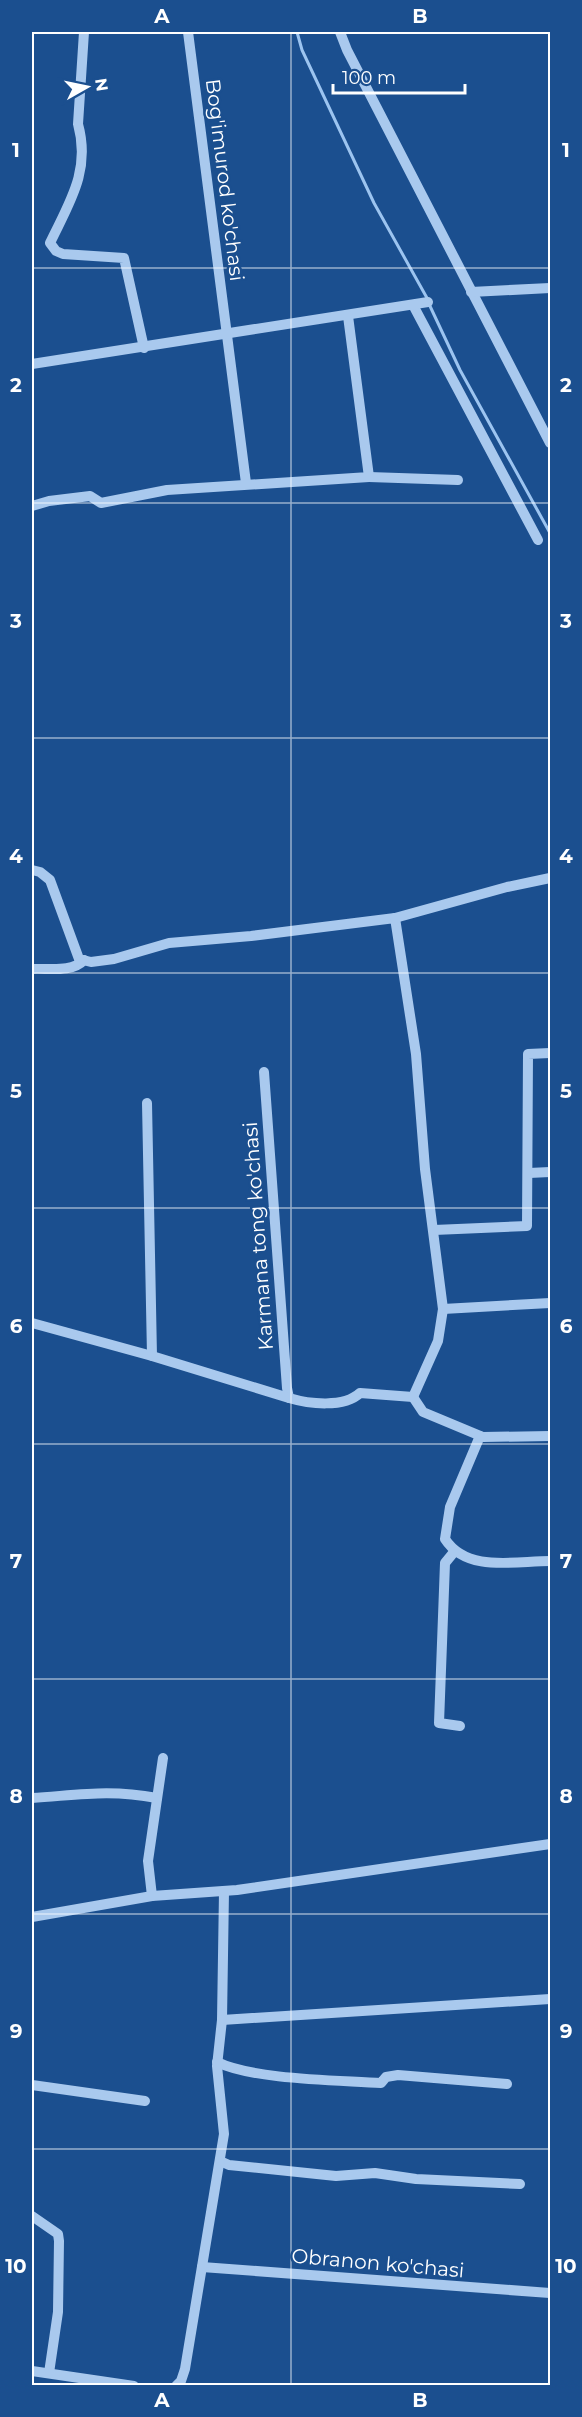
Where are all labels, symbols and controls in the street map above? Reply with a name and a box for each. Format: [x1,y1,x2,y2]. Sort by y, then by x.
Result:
text: A [153,4,170,28]
text: B [412,4,428,28]
north arrow [57,57,117,117]
scale bar [333,57,465,95]
text: 100 m [342,67,396,89]
text: N [91,77,112,93]
street label: Bog'imurod ko'chasi [201,77,249,283]
text: 1 [12,138,20,162]
text: 1 [562,138,570,162]
text: 2 [10,373,22,397]
text: 2 [560,373,572,397]
text: 3 [9,609,22,633]
text: 3 [559,609,572,633]
text: 4 [9,844,23,868]
text: 4 [559,844,573,868]
text: 5 [10,1079,22,1103]
text: 5 [560,1079,572,1103]
street label: Karmana tong ko'chasi [238,1121,278,1351]
text: 6 [10,1314,23,1338]
text: 6 [560,1314,573,1338]
text: 7 [10,1549,22,1573]
text: 7 [560,1549,572,1573]
text: 8 [9,1784,23,1808]
text: 8 [559,1784,573,1808]
text: 9 [10,2019,22,2043]
text: 9 [560,2019,572,2043]
street label: Obranon ko'chasi [291,2243,465,2283]
text: 10 [5,2254,27,2278]
text: 10 [555,2254,577,2278]
text: A [153,2388,170,2412]
text: B [412,2388,428,2412]

